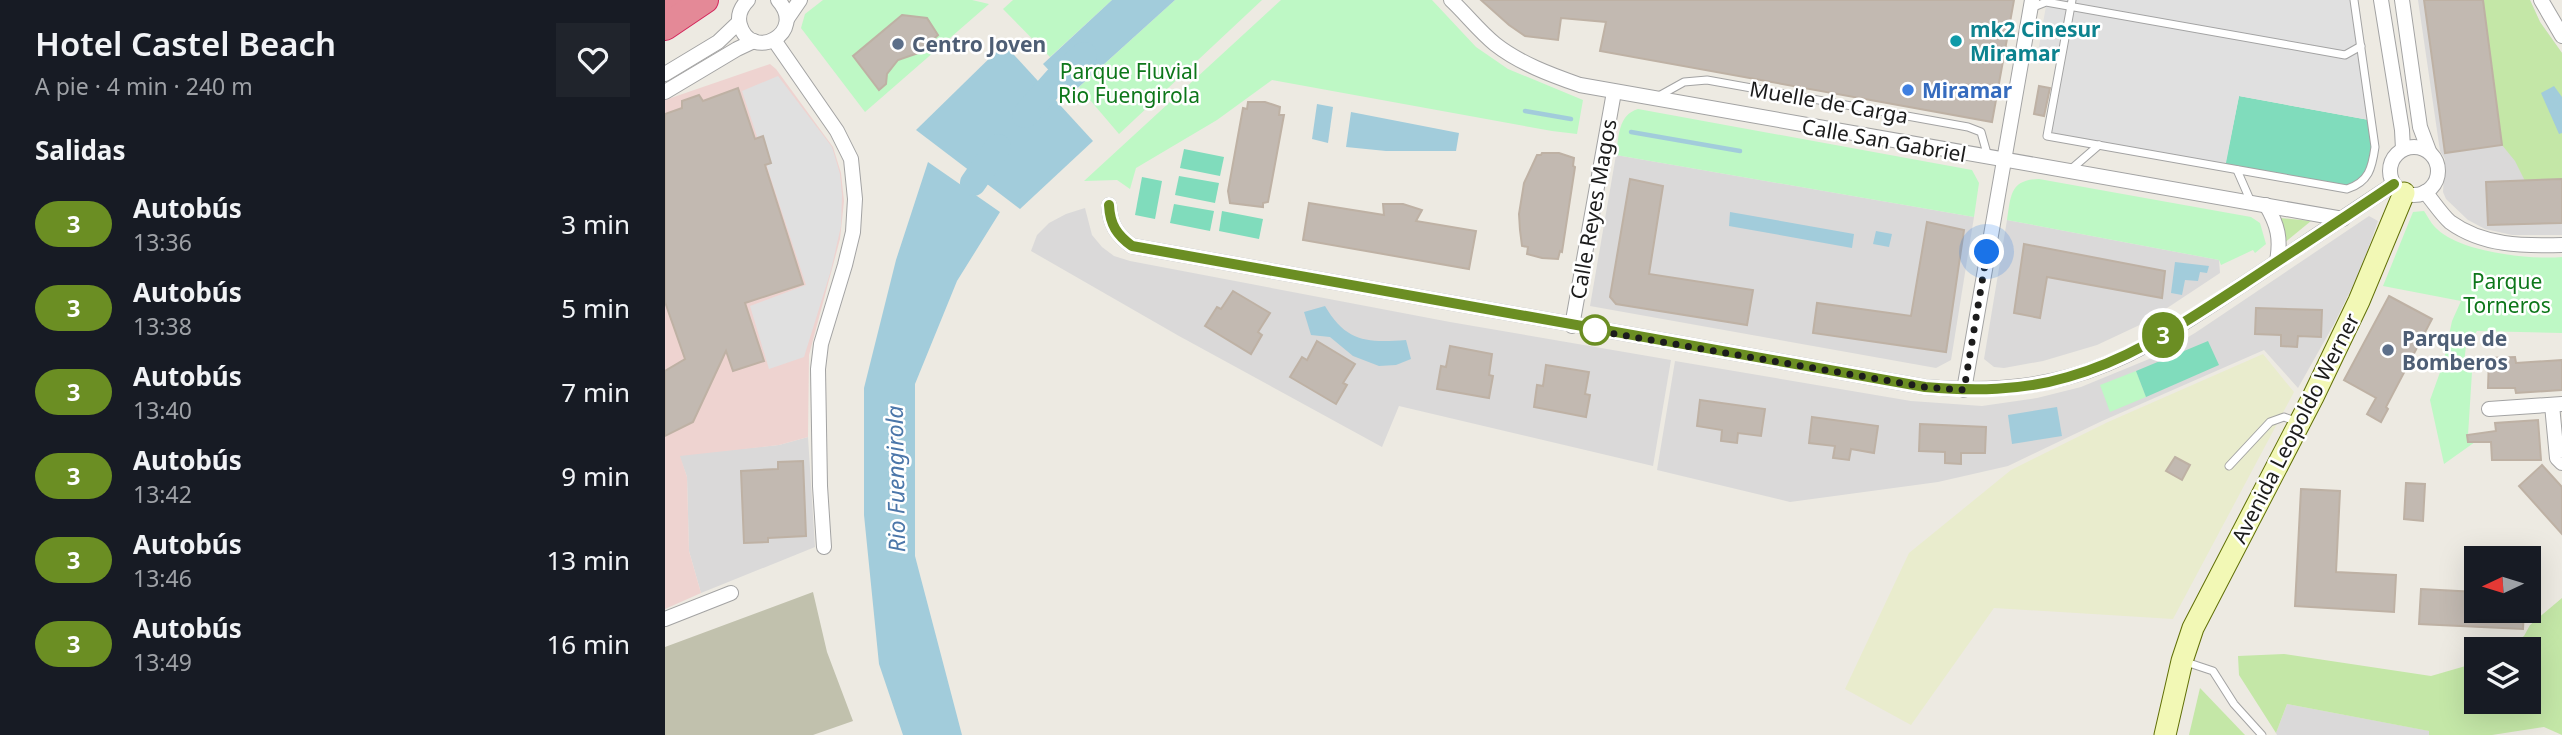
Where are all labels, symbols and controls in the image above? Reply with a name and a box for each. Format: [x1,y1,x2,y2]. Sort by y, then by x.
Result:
place label: mk2 Cinesur Miramar [1970,15,2101,67]
text: Hotel Castel Beach [35,21,336,66]
button: heart [556,23,630,97]
place label: Centro Joven [912,30,1046,58]
marker: mk2 Cinesur Miramar [1948,33,1964,49]
marker: Centro Joven [890,36,906,52]
park label: Parque Fluvial Rio Fuengirola [1058,57,1200,109]
text: A pie · 4 min · 240 m [35,70,253,102]
street label: Muelle de Carga [1748,74,1910,130]
place label: Miramar [1922,76,2013,104]
marker: Miramar [1900,82,1916,98]
street label: Calle San Gabriel [1800,112,1968,168]
street label: Calle Reyes Magos [1563,117,1623,301]
text: Salidas [35,132,125,168]
text: Autobús [133,190,242,226]
text: 3 min [561,206,630,242]
text: 3 [67,207,80,240]
text: 13:36 [133,226,192,258]
your location [1969,234,2004,269]
park label: Parque Torneros [2463,267,2551,319]
text: Autobús [133,274,242,310]
text: 5 min [561,290,630,326]
text: 3 [67,291,80,324]
street label: Avenida Leopoldo Werner [2225,308,2366,548]
text: 13:38 [133,310,192,342]
line badge: 3 [2140,312,2186,358]
unlabelled marker [1580,315,1610,345]
text: 3 [2156,318,2170,351]
place label: Parque de Bomberos [2402,324,2508,376]
marker: Parque de Bomberos [2380,342,2396,358]
text: Autobús [133,358,242,394]
text: 7 min [561,374,630,410]
text: 3 [67,375,80,408]
text: 13:40 [133,394,192,426]
water label: Rio Fuengirola [878,405,912,553]
text: Autobús [133,442,242,478]
text: 9 min [561,458,630,494]
text: 3 [67,459,80,492]
text: 13:42 [133,478,192,510]
text: Autobús [133,526,242,562]
text: 13 min [546,542,630,578]
text: 3 [67,543,80,576]
north arrow [2464,546,2541,623]
map controls [2464,546,2541,714]
text: 13:46 [133,562,192,594]
text: Autobús [133,610,242,646]
text: 16 min [546,626,630,662]
text: 3 [67,627,80,660]
button: layers [2464,637,2541,714]
text: 13:49 [133,646,192,678]

